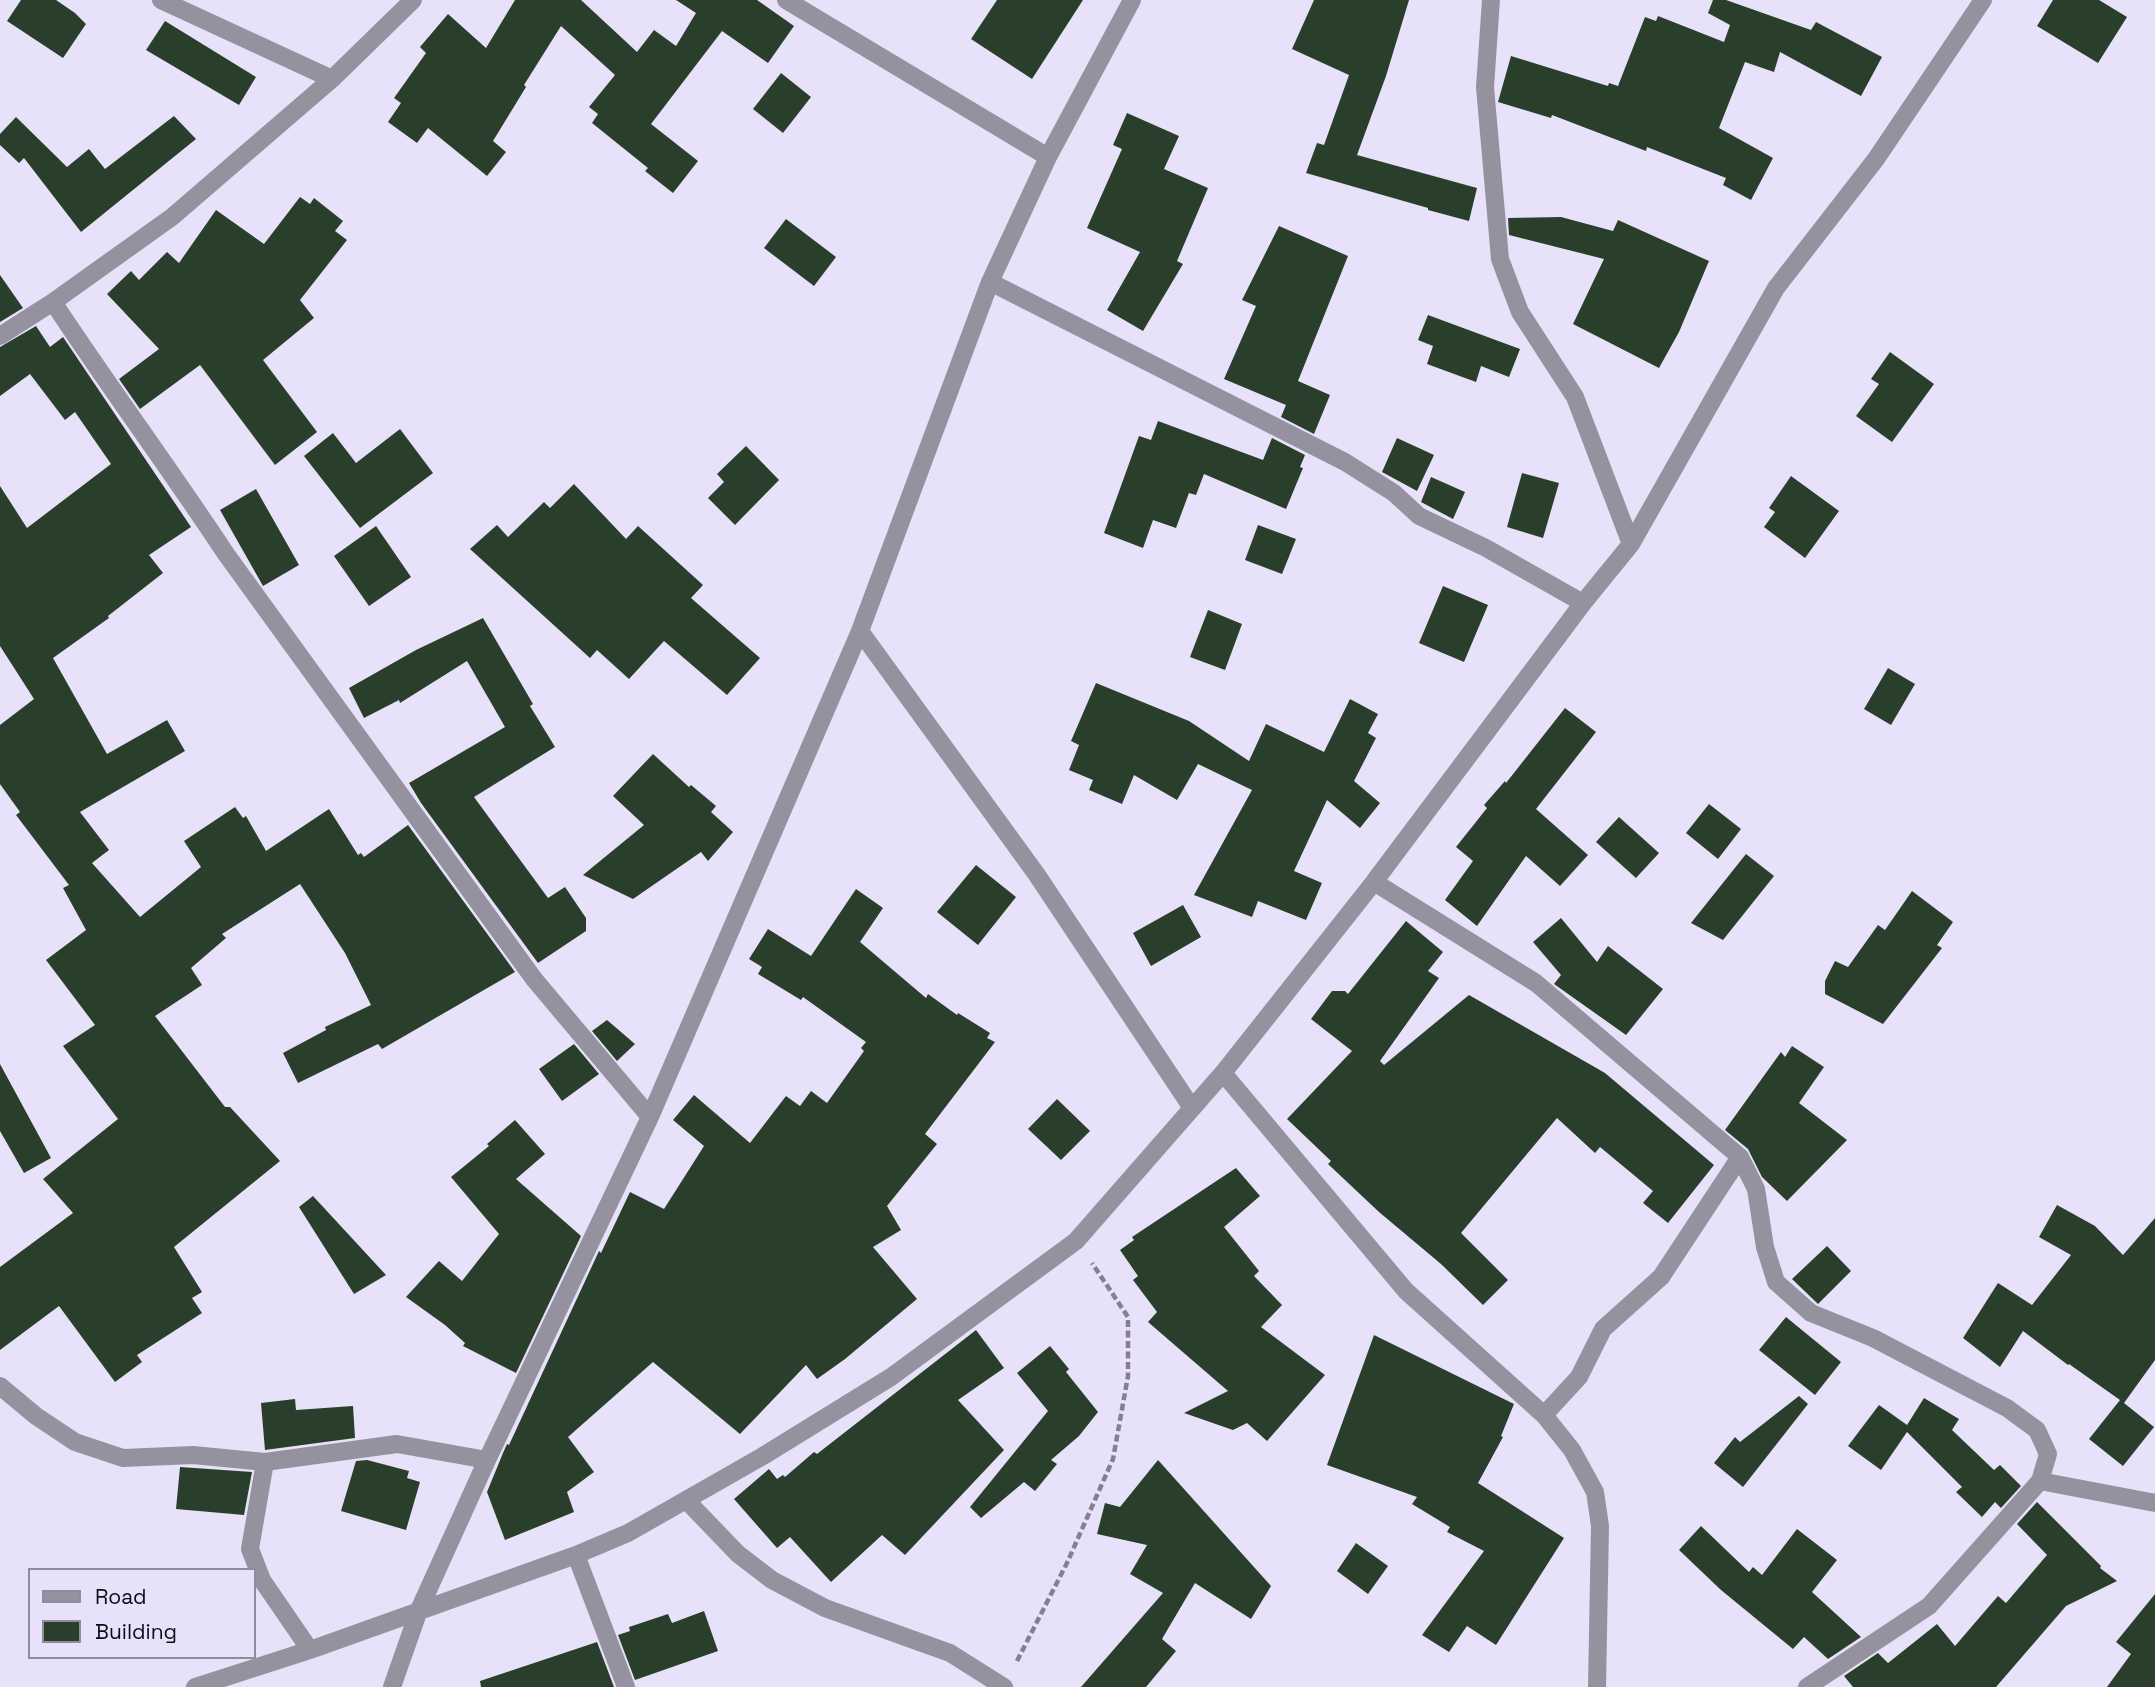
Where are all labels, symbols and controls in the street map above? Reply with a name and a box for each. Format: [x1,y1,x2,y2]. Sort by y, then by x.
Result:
legend [28,1568,256,1659]
text: Road [95,1583,147,1610]
text: Building [95,1618,177,1645]

